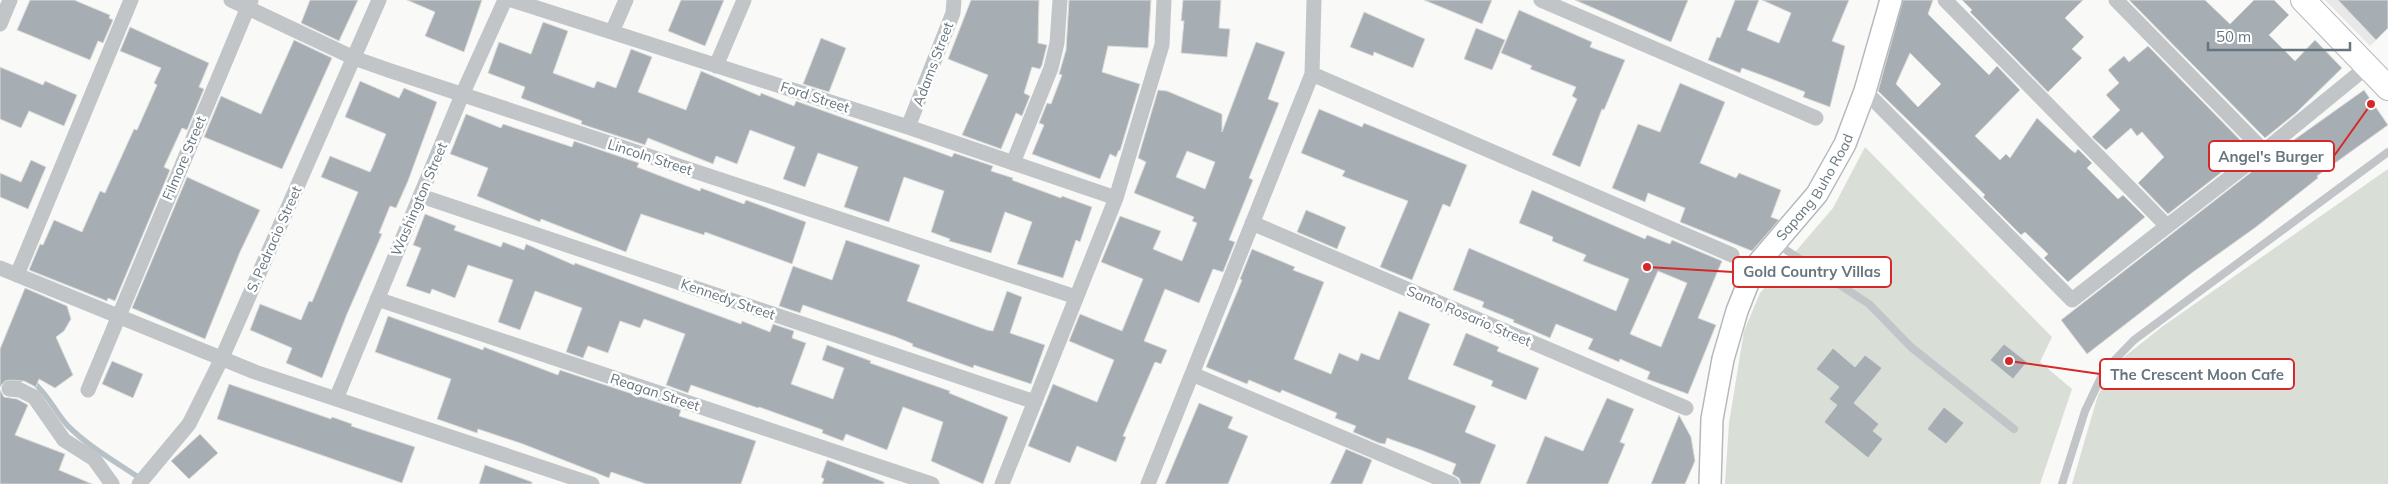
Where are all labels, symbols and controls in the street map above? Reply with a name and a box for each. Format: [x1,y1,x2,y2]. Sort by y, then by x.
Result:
street label: Adams Street [909,19,957,109]
scale bar [2208,20,2350,52]
text: 50 m [2216,27,2251,46]
street label: Ford Street [778,77,852,117]
street label: Filmore Street [158,113,210,203]
street label: Sapang Buho Road [1772,131,1857,244]
street label: Lincoln Street [605,135,695,179]
street label: Washington Street [387,139,451,259]
callout: Angel's Burger [2209,141,2334,171]
text: Angel's Burger [2218,147,2324,166]
street label: S. Pedracio Street [243,183,306,295]
callout: Gold Country Villas [1733,257,1891,287]
text: Gold Country Villas [1743,262,1881,281]
street label: Kennedy Street [678,274,778,324]
street label: Santo Rosario Street [1404,282,1534,350]
callout: The Crescent Moon Cafe [2100,359,2294,389]
text: The Crescent Moon Cafe [2110,365,2284,384]
street label: Reagan Street [608,369,702,415]

